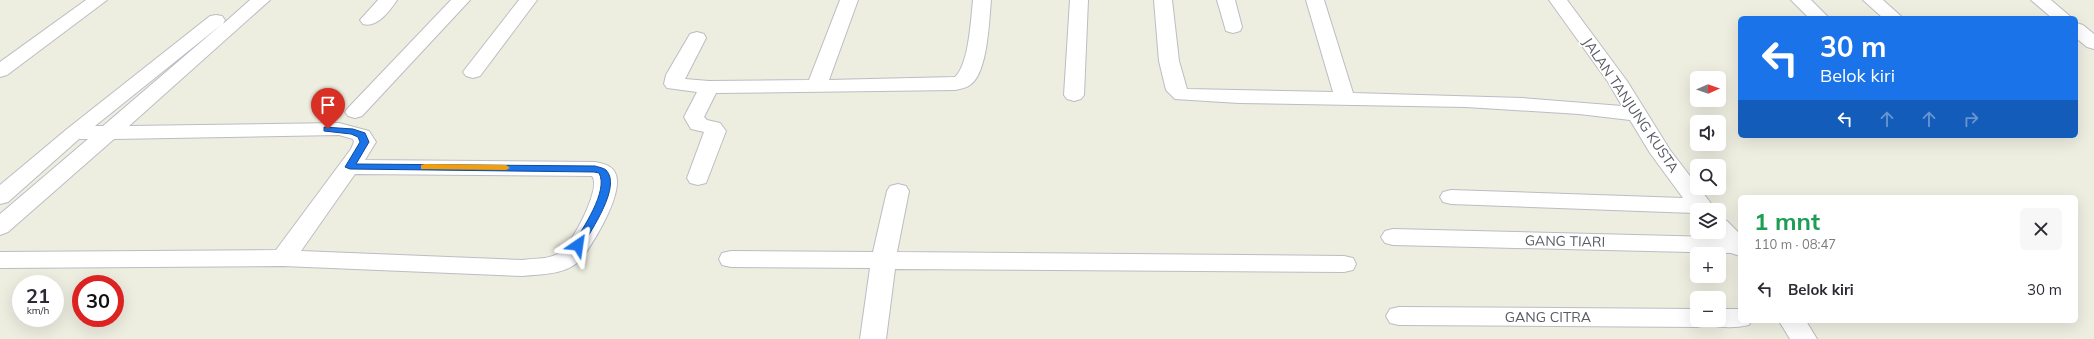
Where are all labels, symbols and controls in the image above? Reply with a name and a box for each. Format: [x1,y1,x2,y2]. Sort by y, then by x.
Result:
text: 30 m [1820,29,1886,64]
icon: left [1754,32,1806,84]
street label: JALAN TANJUNG KUSTA [1579,34,1683,177]
text: Belok kiri [1820,64,1895,87]
north arrow [1690,71,1726,107]
map controls [1690,71,1726,327]
pin [311,88,345,129]
icon: arrive [317,94,339,116]
icon: left [1834,108,1856,130]
icon: ahead [1876,108,1898,130]
icon: ahead [1918,108,1940,130]
icon: right [1960,108,1982,130]
button: sound [1690,115,1726,151]
button: search [1690,159,1726,195]
button: layers [1690,203,1726,239]
text: 1 mnt [1754,206,1820,236]
button: close [2020,208,2062,250]
position arrow [557,224,599,266]
street label: GANG TIARI [1525,231,1605,251]
text: 110 m · 08:47 [1754,236,1836,252]
button: + [1690,247,1726,283]
speed limit sign: 30 [72,275,124,327]
icon: left [1754,278,1776,300]
text: Belok kiri [1788,280,1854,299]
text: 30 m [2027,280,2062,299]
text: 21 [26,283,50,308]
button: − [1690,291,1726,327]
text: km/h [27,304,49,317]
street label: GANG CITRA [1505,308,1592,326]

